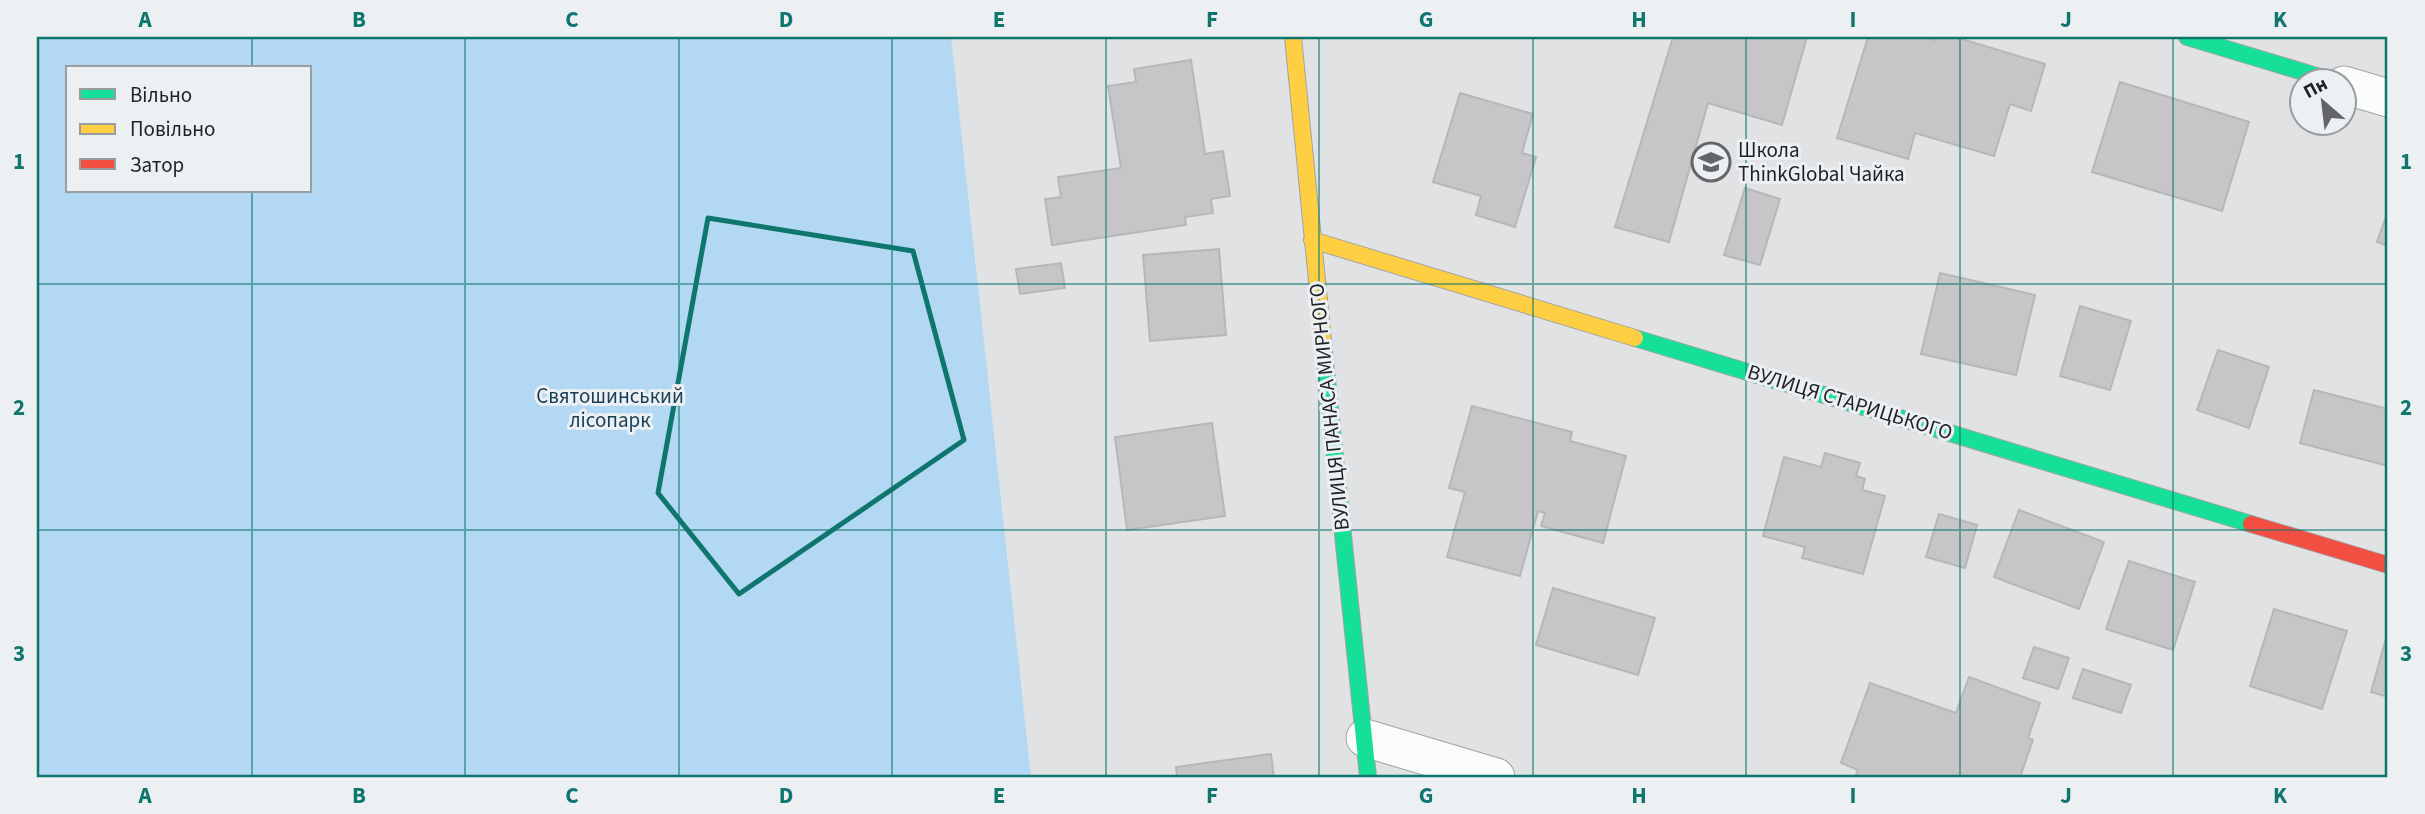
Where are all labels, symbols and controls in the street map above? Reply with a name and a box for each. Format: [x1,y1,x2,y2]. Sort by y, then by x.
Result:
text: A [137,3,152,36]
text: B [352,3,366,36]
text: C [565,3,579,36]
text: D [779,3,793,36]
text: E [993,3,1005,36]
text: F [1206,3,1218,36]
text: G [1419,3,1433,36]
text: H [1631,3,1647,36]
text: I [1850,3,1856,36]
text: J [2060,3,2072,36]
text: K [2273,3,2288,36]
legend [66,66,312,192]
north arrow [2288,66,2358,136]
text: Пн [2299,71,2333,106]
text: Вільно [130,80,192,110]
text: Повільно [130,114,215,144]
place label: Школа ThinkGlobal Чайка [1738,135,1905,189]
school or university icon: Школа ThinkGlobal Чайка [1690,141,1732,183]
text: 1 [13,145,25,178]
text: 1 [2400,145,2412,178]
text: Затор [130,150,184,180]
street label: ВУЛИЦЯ ПАНАСА МИРНОГО [1301,282,1357,532]
street label: ВУЛИЦЯ СТАРИЦЬКОГО [1744,357,1956,447]
park label: Святошинський лісопарк [536,381,684,435]
text: 2 [13,391,25,424]
text: 2 [2400,391,2412,424]
text: 3 [13,637,25,670]
text: 3 [2400,637,2412,670]
text: A [137,779,152,812]
text: B [352,779,366,812]
text: C [565,779,579,812]
text: D [779,779,793,812]
text: E [993,779,1005,812]
text: F [1206,779,1218,812]
text: G [1419,779,1433,812]
text: H [1631,779,1647,812]
text: I [1850,779,1856,812]
text: J [2060,779,2072,812]
text: K [2273,779,2288,812]

